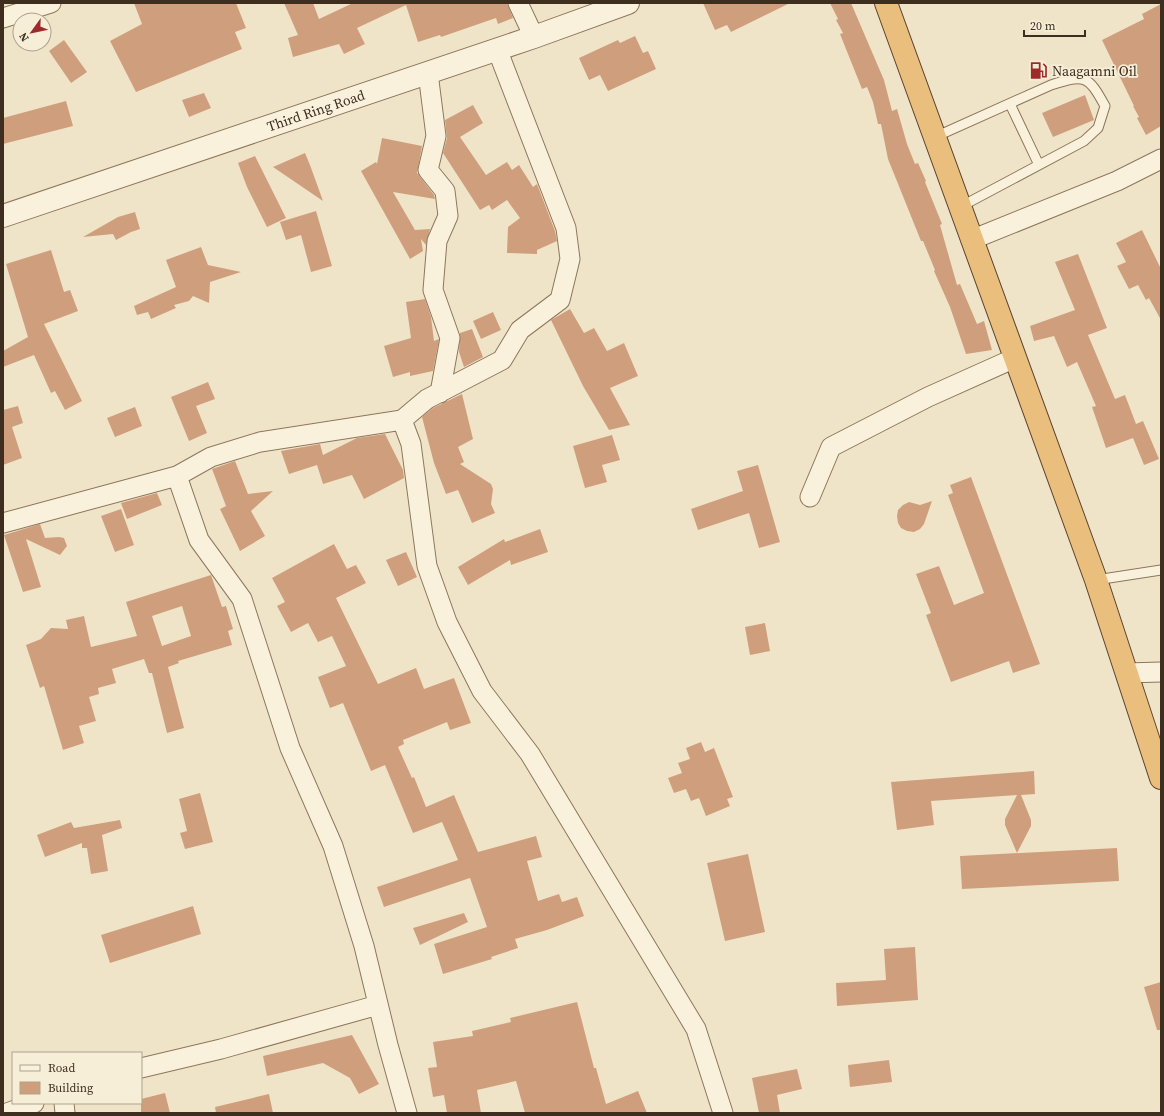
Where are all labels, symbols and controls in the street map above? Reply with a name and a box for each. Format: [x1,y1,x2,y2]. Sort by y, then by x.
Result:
north arrow [12,12,52,52]
scale bar [1024,12,1085,38]
text: 20 m [1030,18,1056,34]
text: N [16,30,33,45]
fuel station icon: Naagamni Oil [1029,61,1049,81]
place label: Naagamni Oil [1052,61,1137,81]
street label: Third Ring Road [264,85,367,136]
legend [12,1052,142,1104]
text: Road [48,1060,75,1076]
text: Building [48,1080,93,1096]

